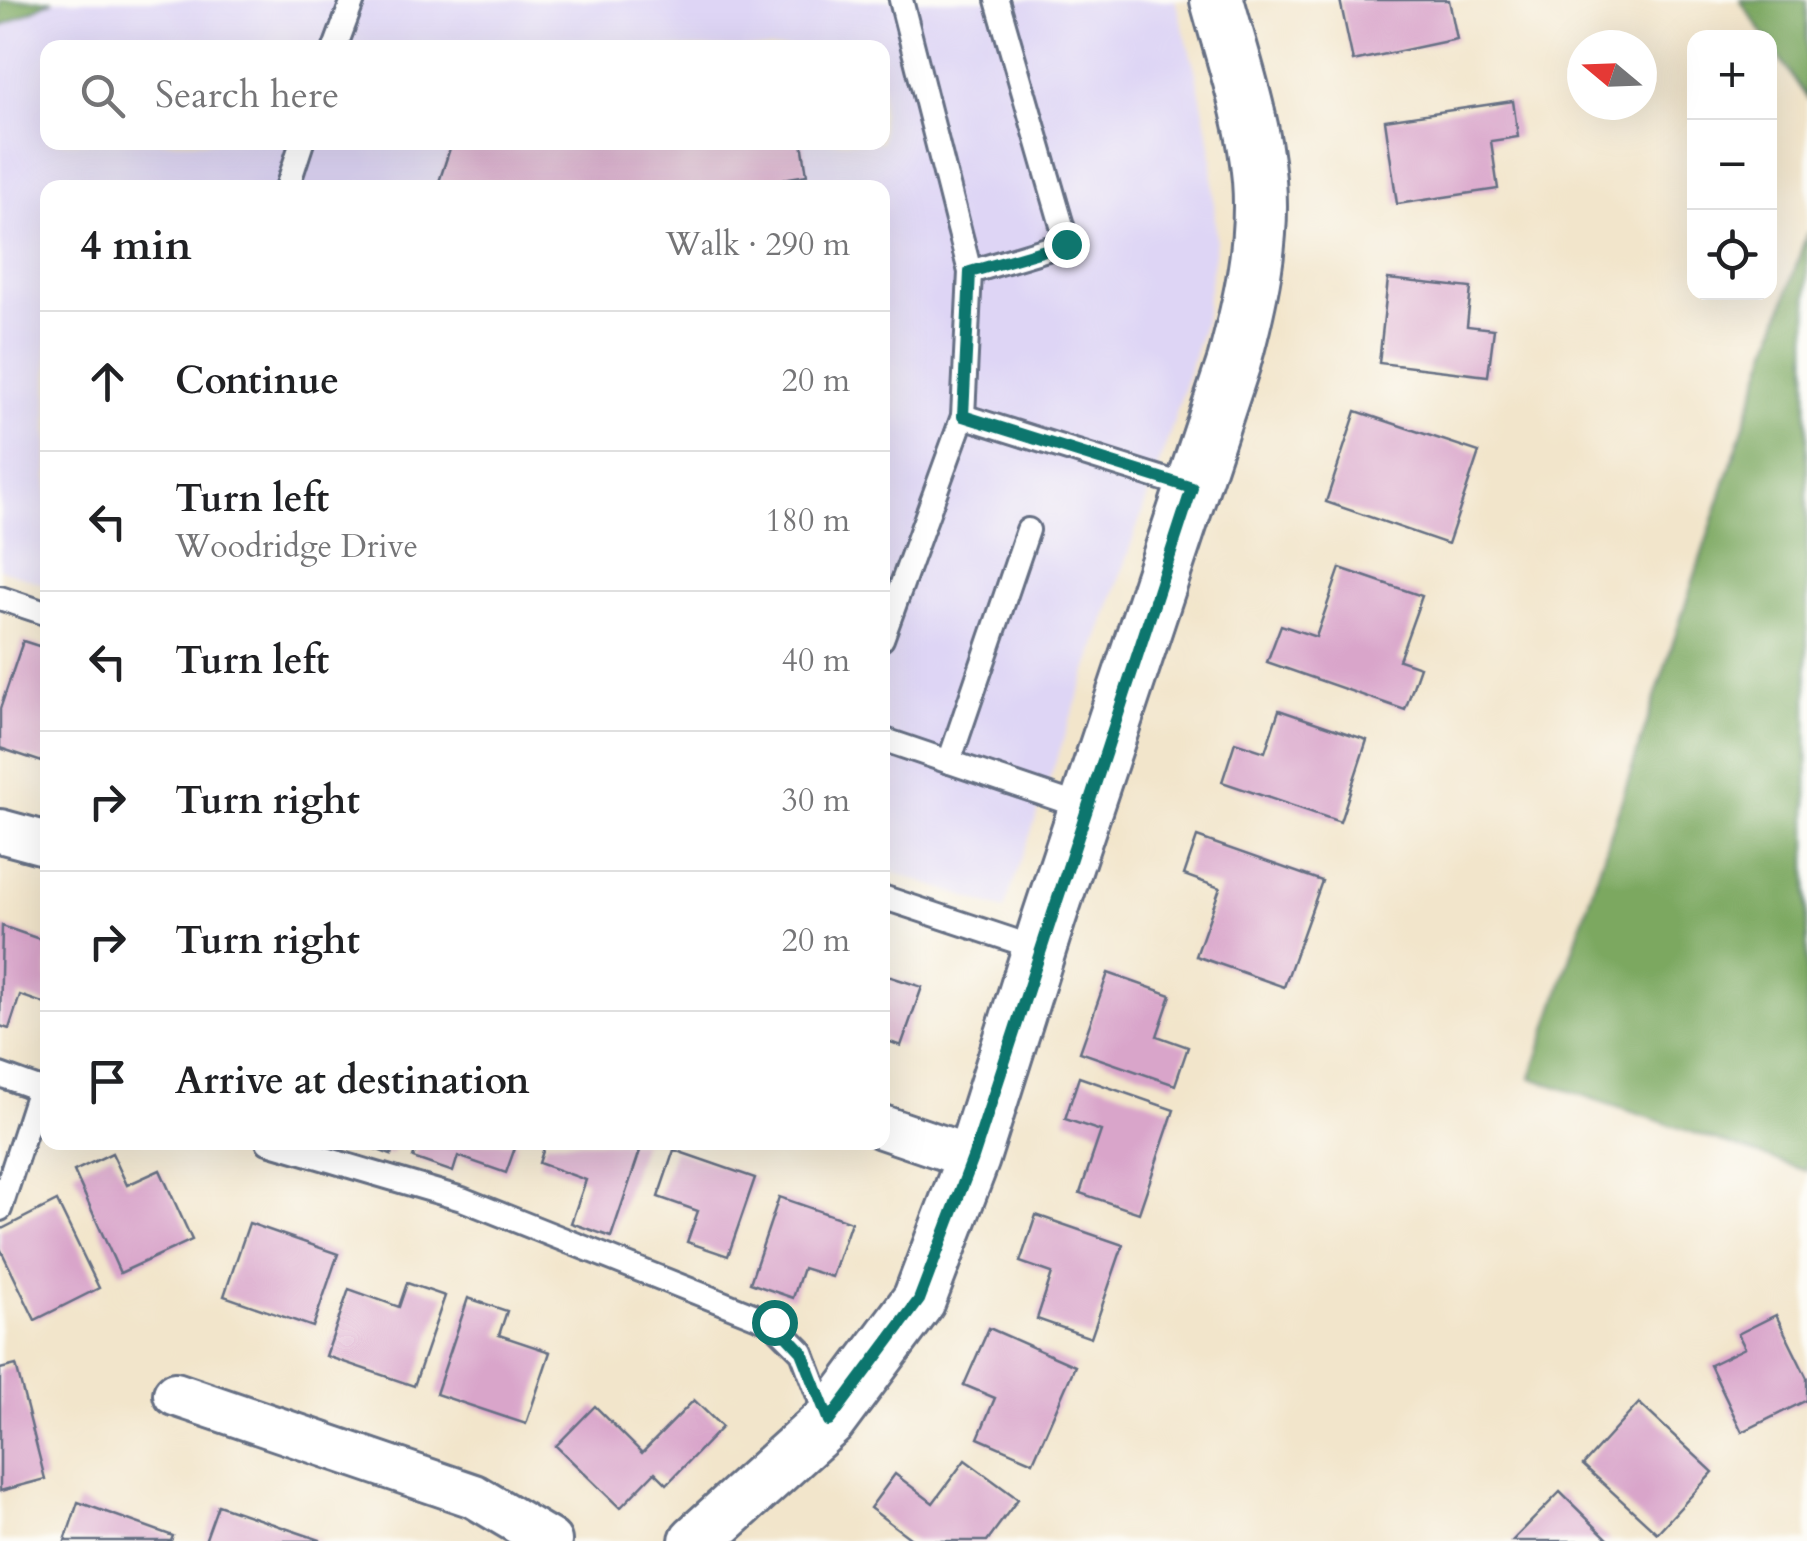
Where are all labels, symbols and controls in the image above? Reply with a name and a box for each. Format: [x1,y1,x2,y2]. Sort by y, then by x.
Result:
north arrow [1567,30,1657,120]
map controls [1687,30,1777,300]
button: + [1687,30,1777,120]
search box [40,40,890,150]
icon: search [75,68,130,123]
text: Search here [155,69,339,121]
button: − [1687,120,1777,210]
button: locate [1687,210,1777,300]
text: 4 min [80,217,192,274]
route end [1044,222,1090,268]
text: Walk · 290 m [665,223,850,267]
icon: ahead [80,354,135,409]
text: Continue [175,355,339,407]
text: 20 m [782,359,850,403]
text: Turn left [175,473,329,525]
icon: left [80,494,135,549]
text: 180 m [765,499,850,543]
text: Woodridge Drive [175,525,418,569]
icon: left [80,634,135,689]
text: Turn left [175,635,329,687]
text: 40 m [782,639,850,683]
icon: right [80,774,135,829]
text: Turn right [175,775,360,827]
text: 30 m [782,779,850,823]
icon: right [80,914,135,969]
text: Turn right [175,915,360,967]
text: 20 m [782,919,850,963]
icon: arrive [80,1054,135,1109]
text: Arrive at destination [175,1055,530,1107]
route start [752,1300,798,1346]

